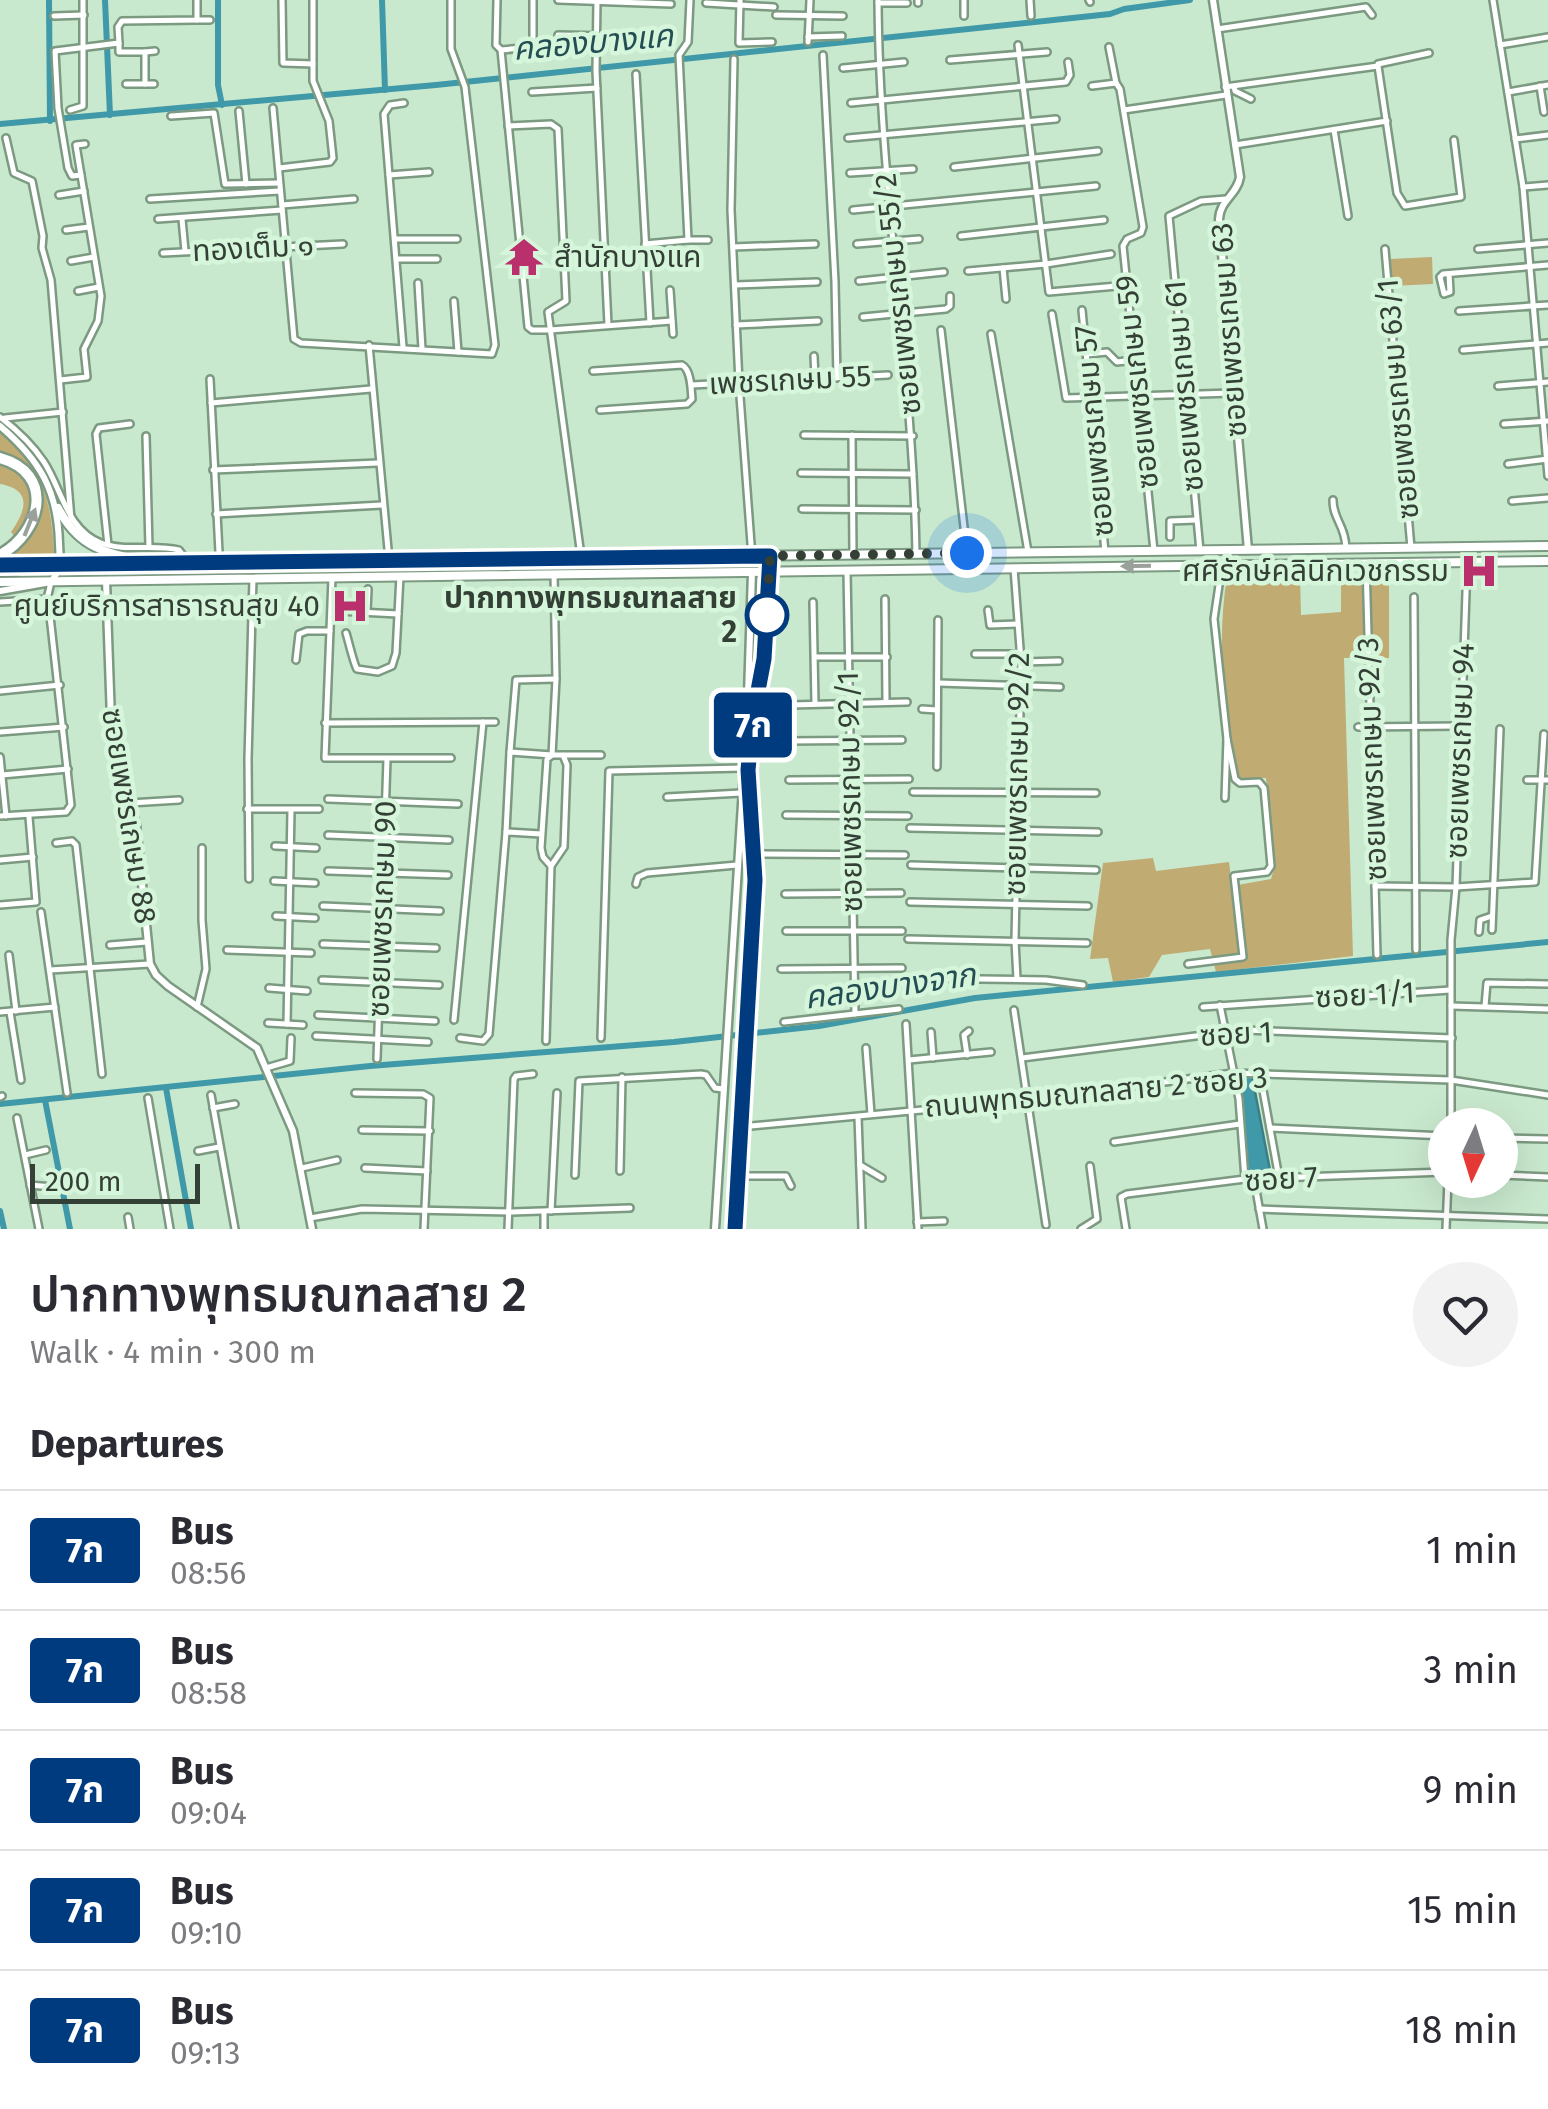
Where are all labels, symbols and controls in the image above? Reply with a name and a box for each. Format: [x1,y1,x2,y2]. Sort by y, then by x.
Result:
water label: คลองบางแค [511,16,676,68]
street label: ซอยเพชรเกษม 55/2 [867,171,929,417]
street label: ซอยเพชรเกษม 63 [1204,221,1254,439]
street label: ทองเต็ม ๑ [191,227,315,269]
temple icon: สำนักบางแค [503,236,545,278]
place label: สำนักบางแค [554,239,701,275]
street label: ซอยเพชรเกษม 59 [1108,273,1166,491]
street label: ซอยเพชรเกษม 63/1 [1370,277,1426,521]
street label: ซอยเพชรเกษม 61 [1157,279,1211,493]
street label: ซอยเพชรเกษม 57 [1067,324,1121,538]
street label: เพชรเกษม 55 [708,358,872,402]
one-way arrow [23,507,39,537]
your location [942,528,992,578]
hospital icon: ศศิรักษ์คลินิกเวชกรรม [1458,550,1500,592]
place label: ศศิรักษ์คลินิกเวชกรรม [1182,553,1449,589]
one-way arrow [1119,559,1151,575]
place label: ปากทางพุทธมณฑลสาย 2 [444,580,737,650]
hospital icon: ศูนย์บริการสาธารณสุข 40 [329,585,371,627]
place label: ศูนย์บริการสาธารณสุข 40 [13,588,320,624]
marker: ปากทางพุทธมณฑลสาย 2 [746,594,788,636]
street label: ซอยเพชรเกษม 92/3 [1350,636,1394,882]
street label: ซอยเพชรเกษม 94 [1438,642,1482,859]
street label: ซอยเพชรเกษม 92/2 [997,652,1037,896]
street label: ซอยเพชรเกษม 92/1 [830,671,870,913]
line badge: 7ก [708,692,798,758]
text: 7ก [734,704,772,746]
street label: ซอยเพชรเกษม 88 [94,706,164,926]
street label: ซอยเพชรเกษม 90 [360,800,404,1018]
water label: คลองบางจาก [802,955,980,1017]
street label: ซอย 1/1 [1314,974,1416,1016]
street label: ซอย 1 [1199,1014,1273,1054]
street label: ถนนพุทธมณฑลสาย 2 ซอย 3 [923,1059,1269,1125]
north arrow [1428,1108,1518,1198]
map controls [1428,1108,1518,1198]
scale bar [30,1159,200,1204]
street label: ซอย 7 [1244,1159,1318,1199]
text: 200 m [45,1165,122,1198]
button: heart [1413,1262,1518,1367]
text: ปากทางพุทธมณฑลสาย 2 [30,1266,527,1324]
text: Walk · 4 min · 300 m [30,1333,316,1371]
text: Departures [30,1421,224,1467]
text: Bus [170,1508,234,1554]
text: 1 min [1426,1527,1518,1573]
text: 7ก [66,1529,104,1571]
text: 08:56 [170,1554,246,1592]
text: Bus [170,1628,234,1674]
text: 3 min [1423,1647,1518,1693]
text: 7ก [66,1649,104,1691]
text: 08:58 [170,1674,247,1712]
text: Bus [170,1748,234,1794]
text: 9 min [1422,1767,1518,1813]
text: 7ก [66,1769,104,1811]
text: 09:04 [170,1794,247,1832]
text: Bus [170,1868,234,1914]
text: 15 min [1407,1887,1518,1933]
text: 7ก [66,1889,104,1931]
text: 09:10 [170,1914,242,1952]
text: Bus [170,1988,234,2034]
text: 18 min [1405,2007,1518,2053]
text: 7ก [66,2009,104,2051]
text: 09:13 [170,2034,241,2072]

